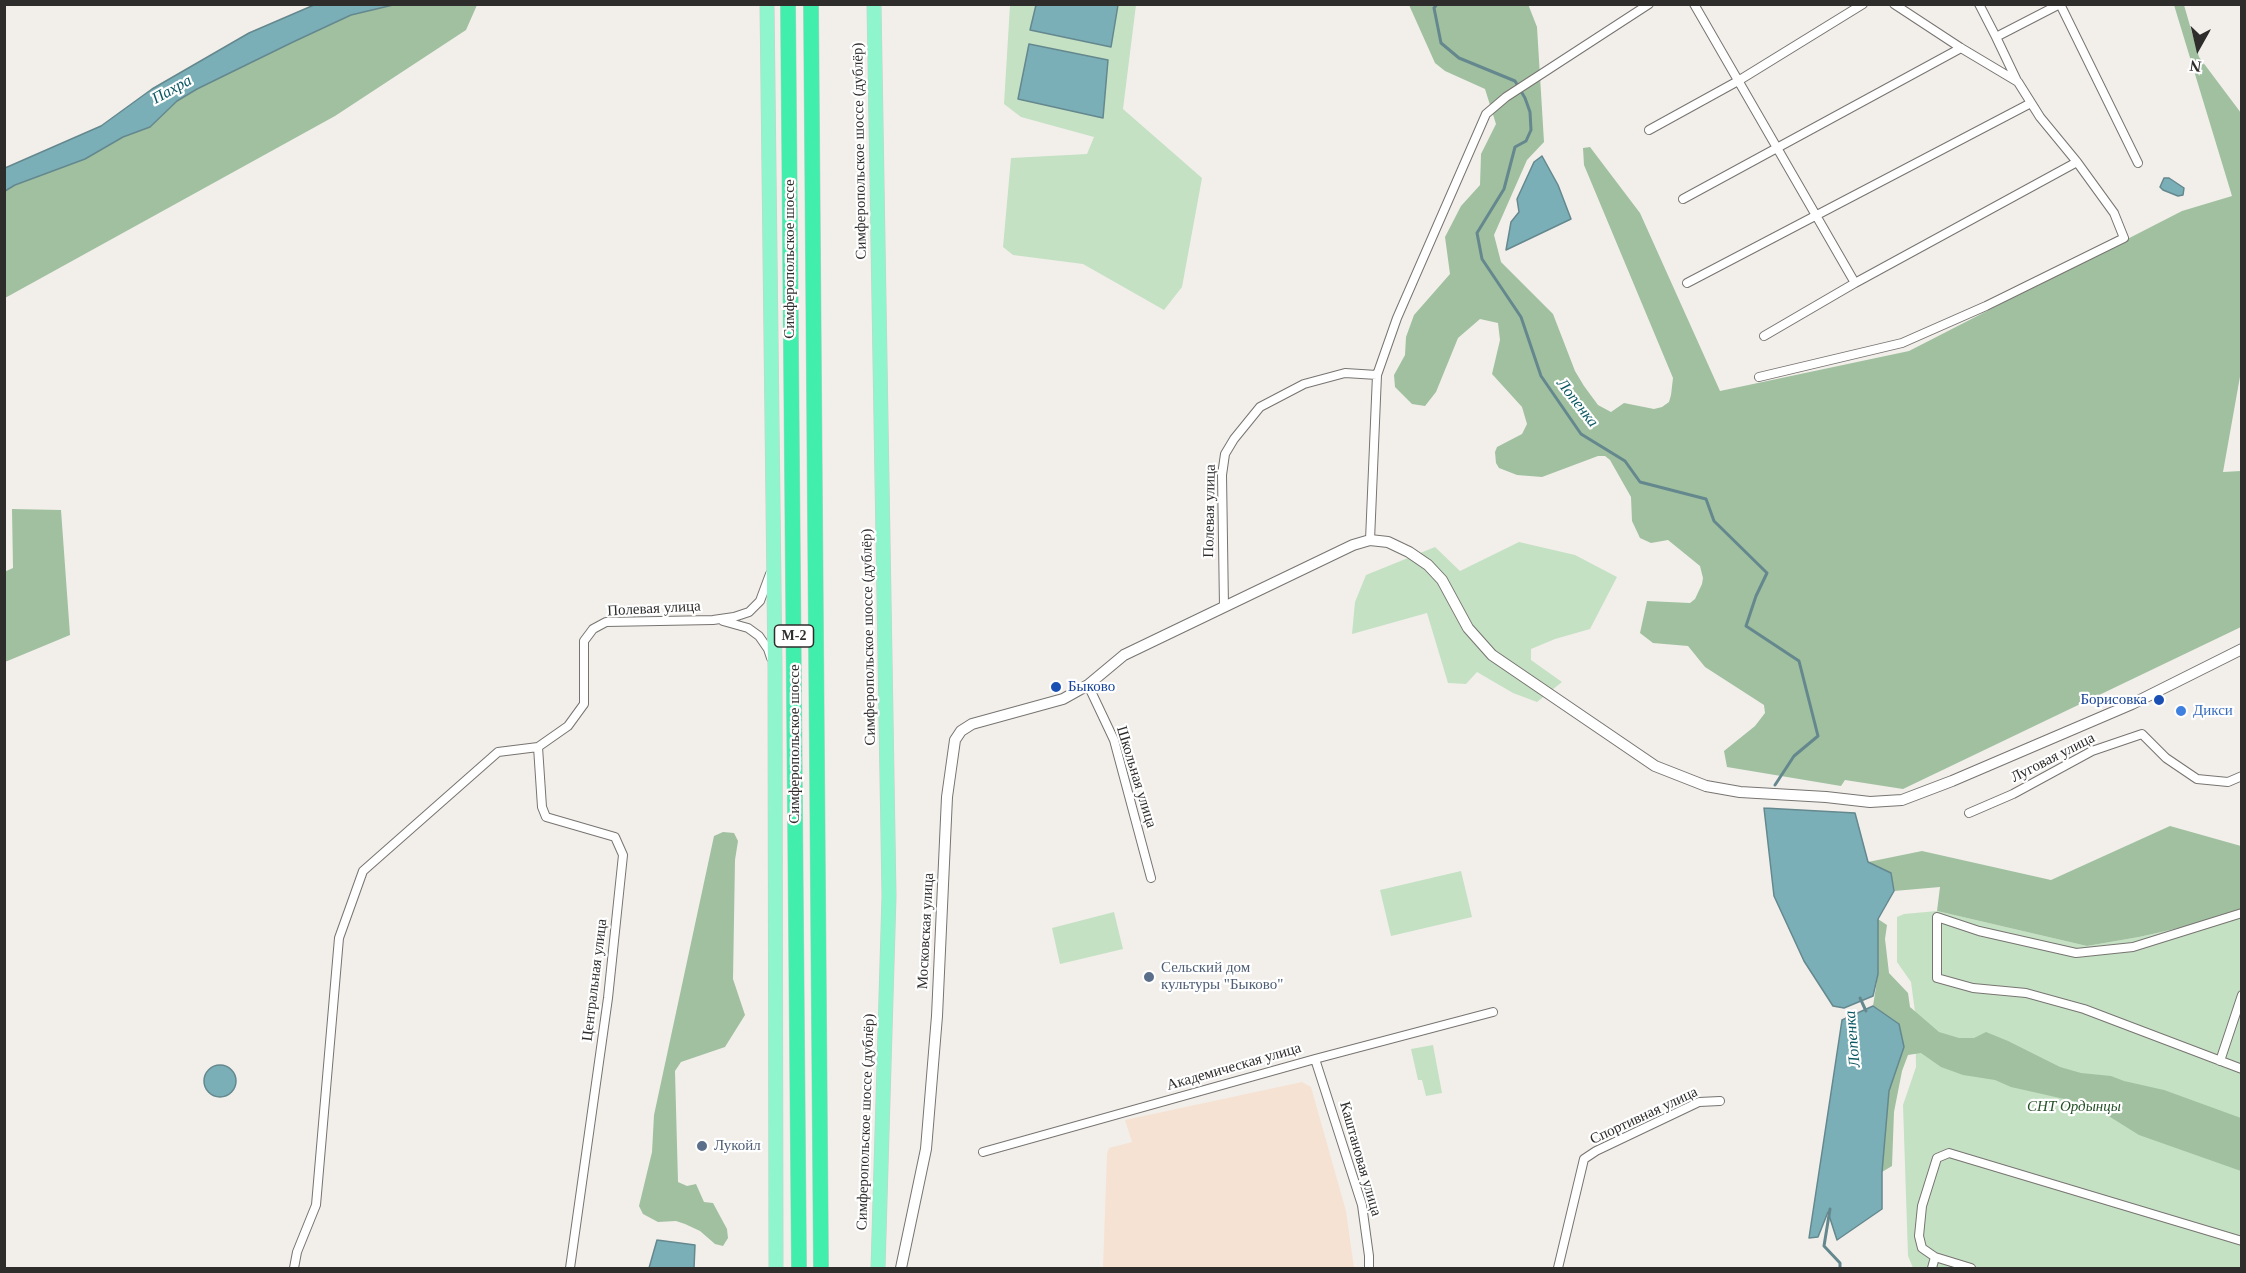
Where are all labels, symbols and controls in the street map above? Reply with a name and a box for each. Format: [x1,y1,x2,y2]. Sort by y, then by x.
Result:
north arrow [2168,18,2228,78]
street label: Симферопольское шоссе (дублёр) [849,42,871,260]
text: N [2189,57,2202,76]
water label: Пахра [149,71,195,109]
street label: Симферопольское шоссе [781,179,799,339]
water label: Лопенка [1552,375,1602,431]
street label: Полевая улица [1200,464,1220,558]
street label: Симферопольское шоссе (дублёр) [858,528,880,746]
street label: Полевая улица [607,598,701,620]
road number: М-2 [774,625,814,647]
street label: Симферопольское шоссе [786,664,804,824]
place label: Быково [1068,678,1115,696]
marker: Быково [1049,680,1063,694]
place label: Борисовка [2080,691,2147,709]
marker: Борисовка [2152,693,2166,707]
place label: Дикси [2193,702,2233,720]
marker: Дикси [2174,704,2188,718]
street label: Школьная улица [1112,724,1160,830]
street label: Луговая улица [2008,729,2098,787]
street label: Московская улица [914,872,938,990]
street label: Центральная улица [579,918,611,1042]
place label: Сельский дом культуры "Быково" [1161,959,1283,994]
marker: Сельский дом культуры "Быково" [1142,970,1156,984]
water label: Лопенка [1841,1010,1865,1068]
street label: Симферопольское шоссе (дублёр) [853,1013,879,1231]
street label: Академическая улица [1165,1039,1303,1095]
street label: Спортивная улица [1587,1083,1701,1149]
park label: СНТ Ордынцы [2027,1098,2121,1116]
street label: Каштановая улица [1335,1100,1385,1218]
place label: Лукойл [714,1137,761,1155]
marker: Лукойл [695,1139,709,1153]

